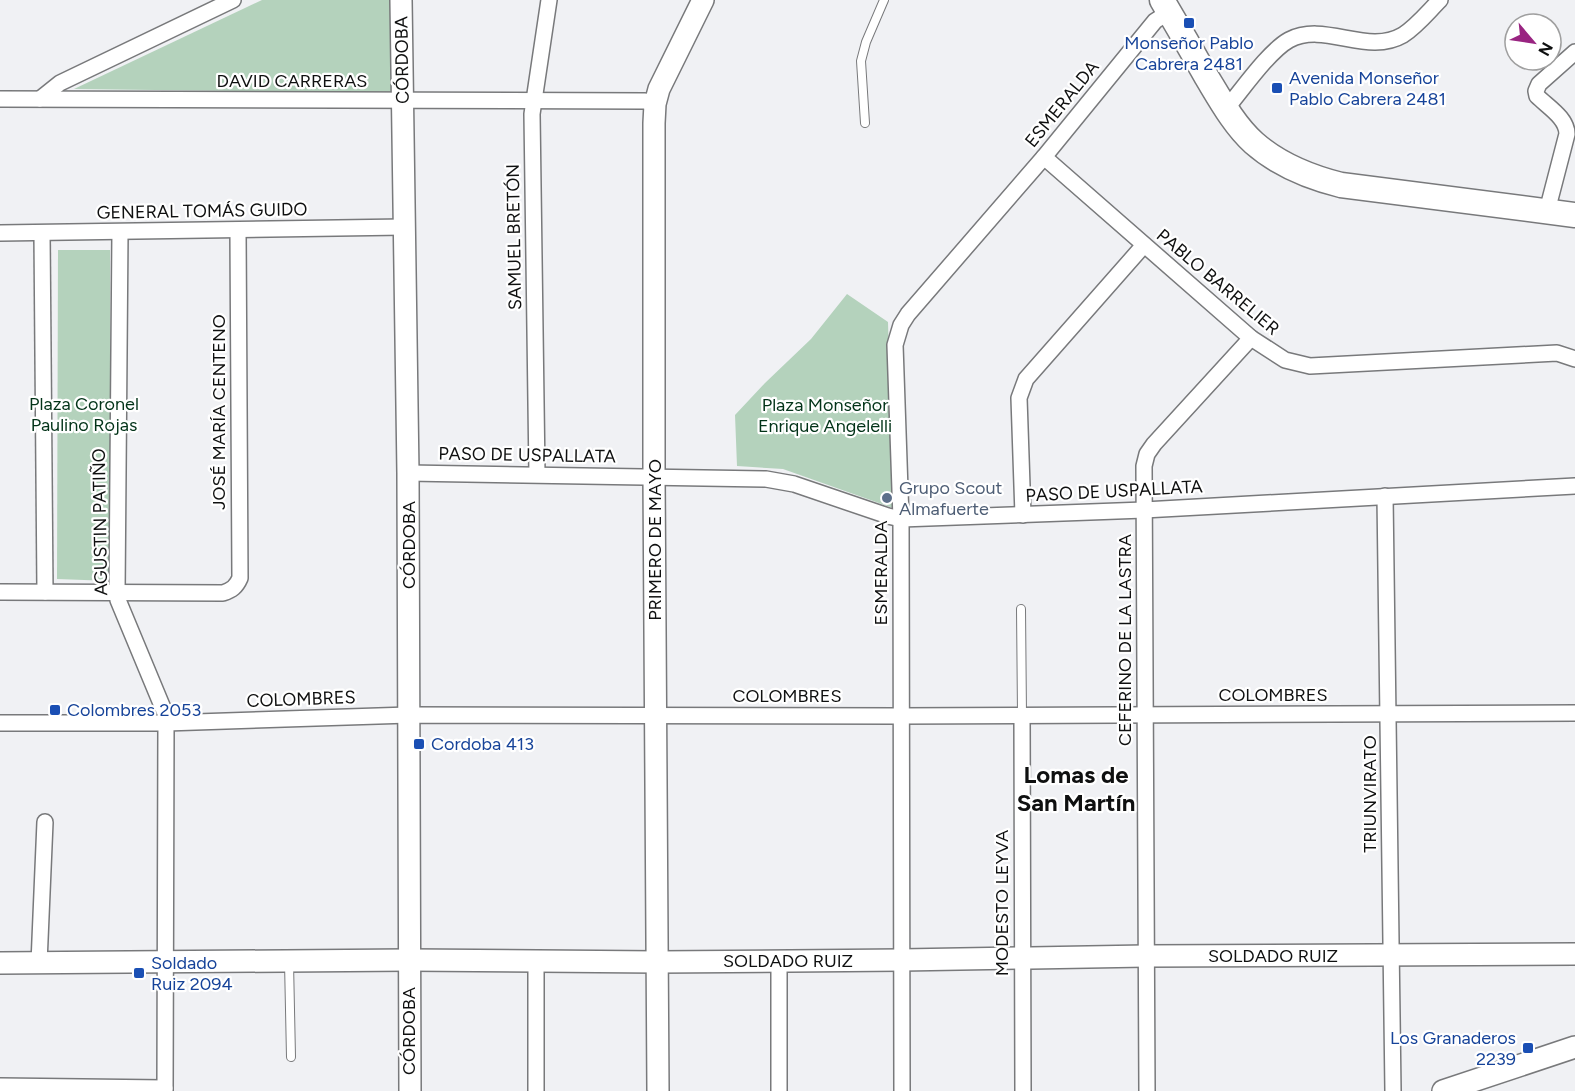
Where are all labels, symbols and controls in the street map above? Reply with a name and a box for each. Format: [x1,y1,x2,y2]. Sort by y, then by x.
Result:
north arrow [1503,12,1563,72]
street label: CÓRDOBA [390,16,414,104]
marker: Monseñor Pablo Cabrera 2481 [1182,16,1196,30]
place label: Monseñor Pablo Cabrera 2481 [1124,32,1254,75]
text: N [1534,39,1557,59]
street label: ESMERALDA [1020,56,1104,152]
place label: Avenida Monseñor Pablo Cabrera 2481 [1289,67,1446,110]
street label: DAVID CARRERAS [217,70,367,92]
marker: Avenida Monseñor Pablo Cabrera 2481 [1270,81,1284,95]
street label: SAMUEL BRETÓN [502,164,526,310]
street label: GENERAL TOMÁS GUIDO [96,198,308,224]
street label: PABLO BARRELIER [1152,224,1284,340]
street label: JOSÉ MARÍA CENTENO [208,314,230,510]
park label: Plaza Coronel Paulino Rojas [29,393,139,436]
park label: Plaza Monseñor Enrique Angelelli [758,394,892,437]
street label: PASO DE USPALLATA [438,442,616,468]
street label: AGUSTIN PATIÑO [88,448,112,596]
street label: PRIMERO DE MAYO [644,459,666,621]
street label: PASO DE USPALLATA [1025,475,1203,507]
place label: Grupo Scout Almafuerte [899,477,1003,520]
marker: Grupo Scout Almafuerte [880,491,894,505]
street label: CÓRDOBA [398,501,420,589]
street label: ESMERALDA [870,520,892,626]
street label: CEFERINO DE LA LASTRA [1114,534,1136,746]
street label: COLOMBRES [1218,684,1328,706]
street label: COLOMBRES [732,685,842,707]
street label: COLOMBRES [246,686,356,712]
place label: Colombres 2053 [67,699,201,721]
marker: Colombres 2053 [48,703,62,717]
place label: Cordoba 413 [431,733,534,755]
street label: TRIUNVIRATO [1359,735,1381,853]
marker: Cordoba 413 [412,737,426,751]
district label: Lomas de San Martín [1017,760,1135,817]
street label: MODESTO LEYVA [991,830,1013,976]
street label: SOLDADO RUIZ [1208,945,1338,967]
street label: SOLDADO RUIZ [723,950,853,972]
place label: Soldado Ruiz 2094 [151,952,233,995]
marker: Soldado Ruiz 2094 [132,966,146,980]
street label: CÓRDOBA [398,987,420,1075]
place label: Los Granaderos 2239 [1390,1027,1516,1070]
marker: Los Granaderos 2239 [1521,1041,1535,1055]

